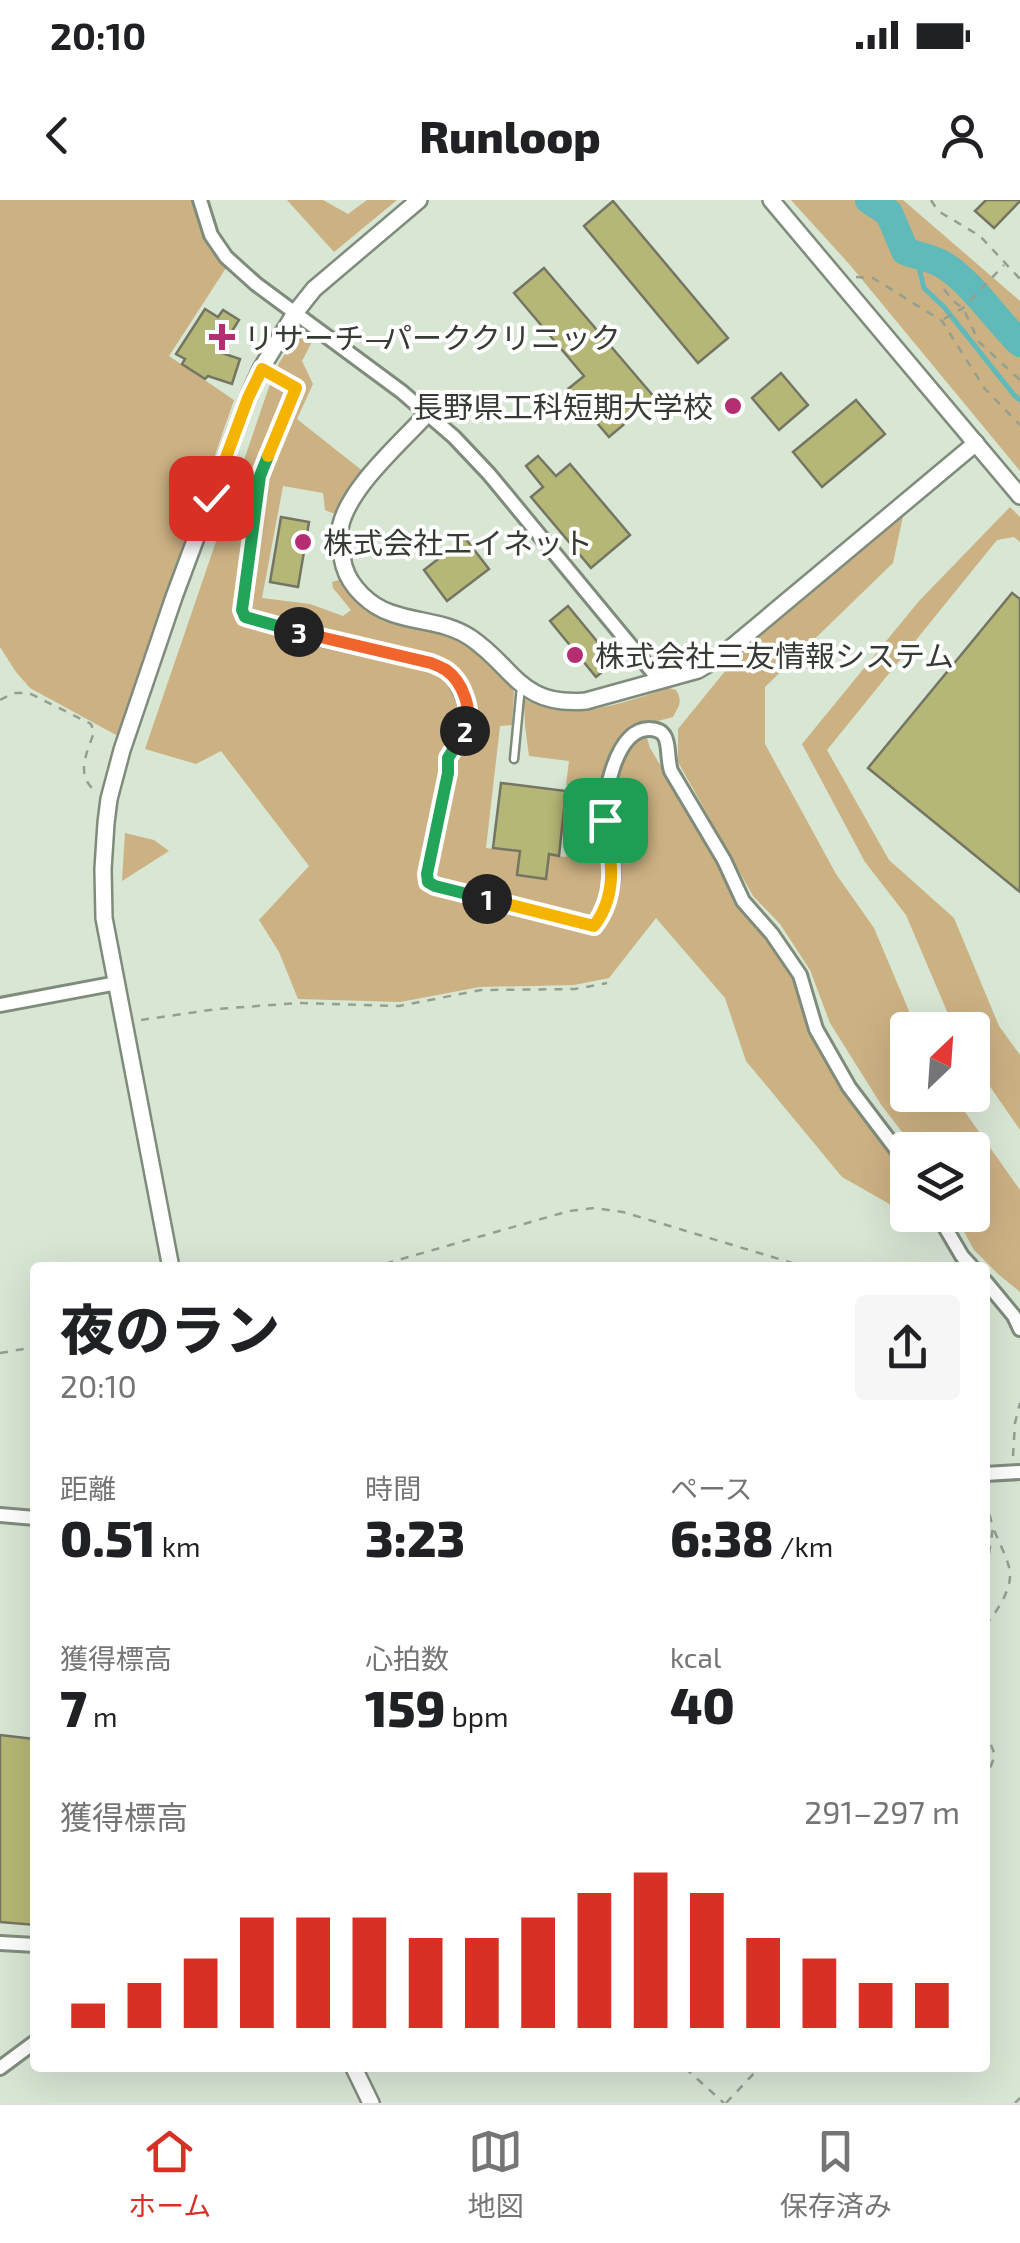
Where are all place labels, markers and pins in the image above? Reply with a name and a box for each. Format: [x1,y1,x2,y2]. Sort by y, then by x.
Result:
place label: リサーチ―パーククリニック [244,319,621,355]
marker: リサーチ―パーククリニック [209,324,235,350]
place label: 長野県工科短期大学校 [413,388,713,424]
marker: 長野県工科短期大学校 [722,395,744,417]
pin [169,456,254,541]
place label: 株式会社エイネット [323,524,593,560]
marker: 株式会社エイネット [292,531,314,553]
pin: 3 [274,607,324,657]
place label: 株式会社三友情報システム [595,637,954,673]
marker: 株式会社三友情報システム [564,644,586,666]
pin: 2 [440,706,490,756]
pin [563,778,648,863]
pin: 1 [462,874,512,924]

